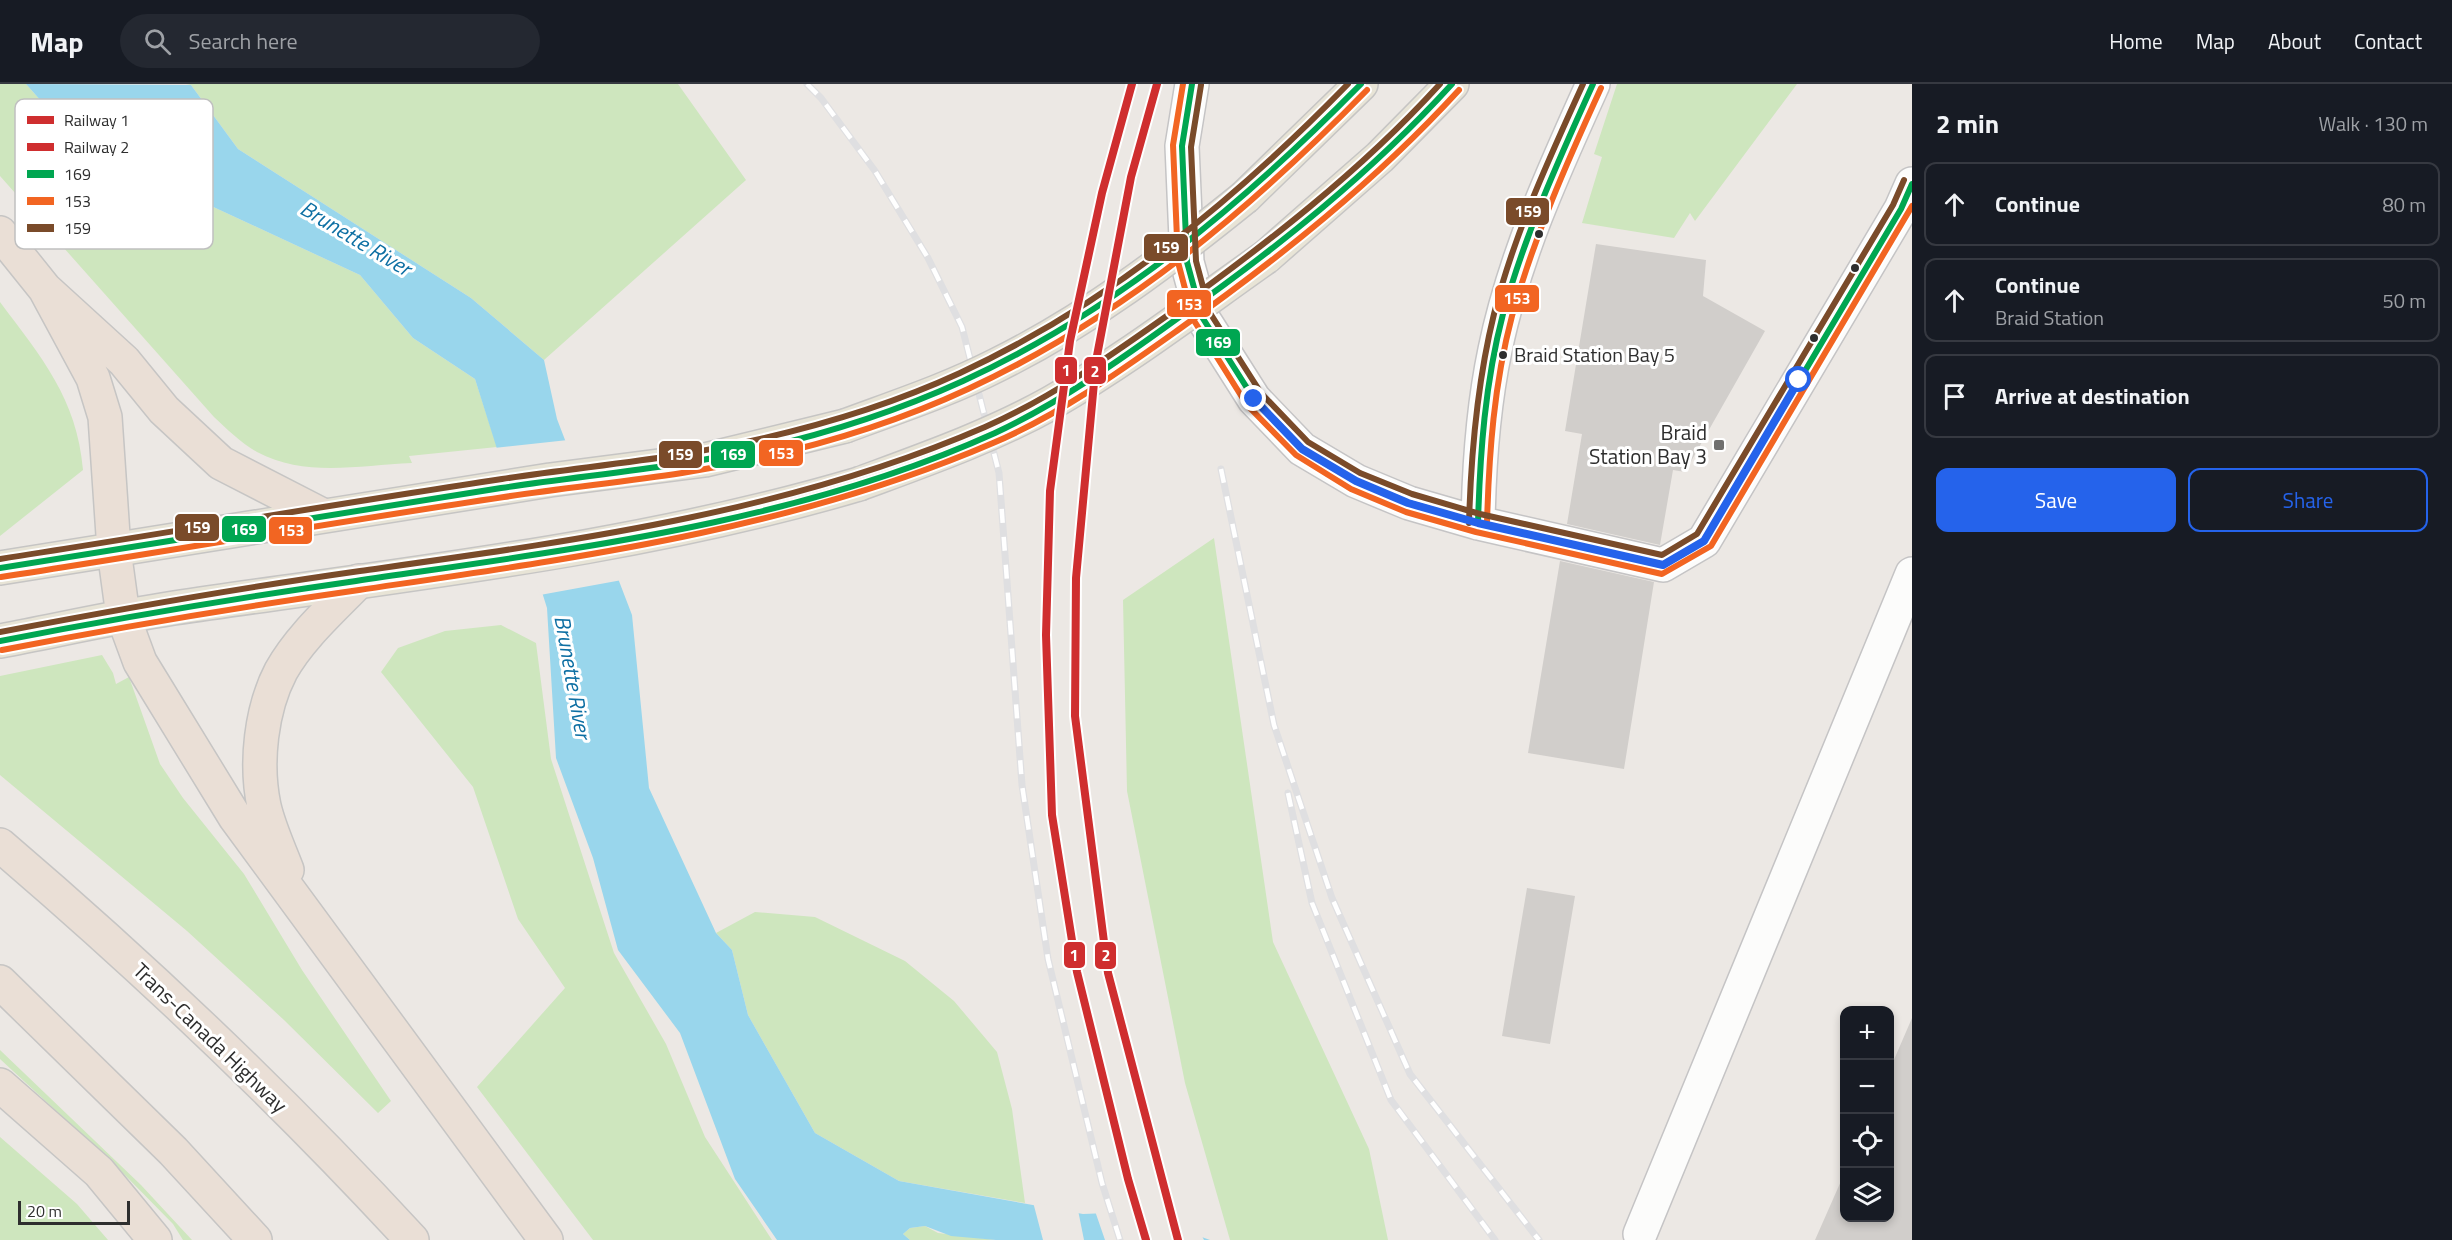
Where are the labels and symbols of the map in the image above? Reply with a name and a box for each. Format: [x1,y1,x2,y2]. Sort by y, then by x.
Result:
legend [15,99,213,249]
text: Railway 1 [64,108,129,132]
text: Railway 2 [64,135,129,159]
text: 169 [64,162,91,186]
text: 153 [64,189,91,213]
water label: Brunette River [294,191,421,286]
line badge: 159 [1505,197,1550,226]
text: 159 [1515,199,1541,223]
text: 159 [64,216,91,240]
unlabelled marker [1533,228,1545,240]
line badge: 159 [1143,233,1189,262]
text: 159 [1153,235,1179,259]
unlabelled marker [1849,262,1861,274]
line badge: 153 [1494,284,1540,313]
text: 153 [1504,286,1530,310]
line badge: 153 [1166,289,1212,318]
text: 153 [1176,292,1202,316]
line badge: 169 [1195,328,1241,357]
text: 169 [1205,330,1231,354]
unlabelled marker [1808,332,1820,344]
place label: Braid Station Bay 5 [1514,339,1675,370]
marker: Braid Station Bay 5 [1497,349,1509,361]
line badge: 1 [1054,356,1078,385]
line badge: 2 [1083,356,1107,385]
text: 1 [1062,358,1070,382]
text: 2 [1091,359,1099,383]
route start [1785,366,1811,392]
route end [1240,385,1266,411]
place label: Braid Station Bay 3 [1589,416,1707,472]
marker: Braid Station Bay 3 [1712,438,1726,452]
line badge: 153 [758,439,804,467]
line badge: 159 [658,440,703,469]
line badge: 169 [710,440,756,469]
text: 153 [768,441,794,465]
text: 159 [667,442,693,466]
text: 169 [720,442,746,466]
line badge: 159 [174,513,220,542]
text: 159 [184,515,210,539]
line badge: 169 [221,515,267,543]
line badge: 153 [268,516,313,545]
text: 169 [231,517,257,541]
text: 153 [278,518,304,542]
water label: Brunette River [545,613,601,744]
line badge: 1 [1063,941,1086,969]
line badge: 2 [1094,941,1117,970]
text: 1 [1070,943,1078,967]
text: 2 [1102,943,1110,967]
street label: Trans-Canada Highway [126,955,295,1120]
scale bar [18,1198,130,1226]

